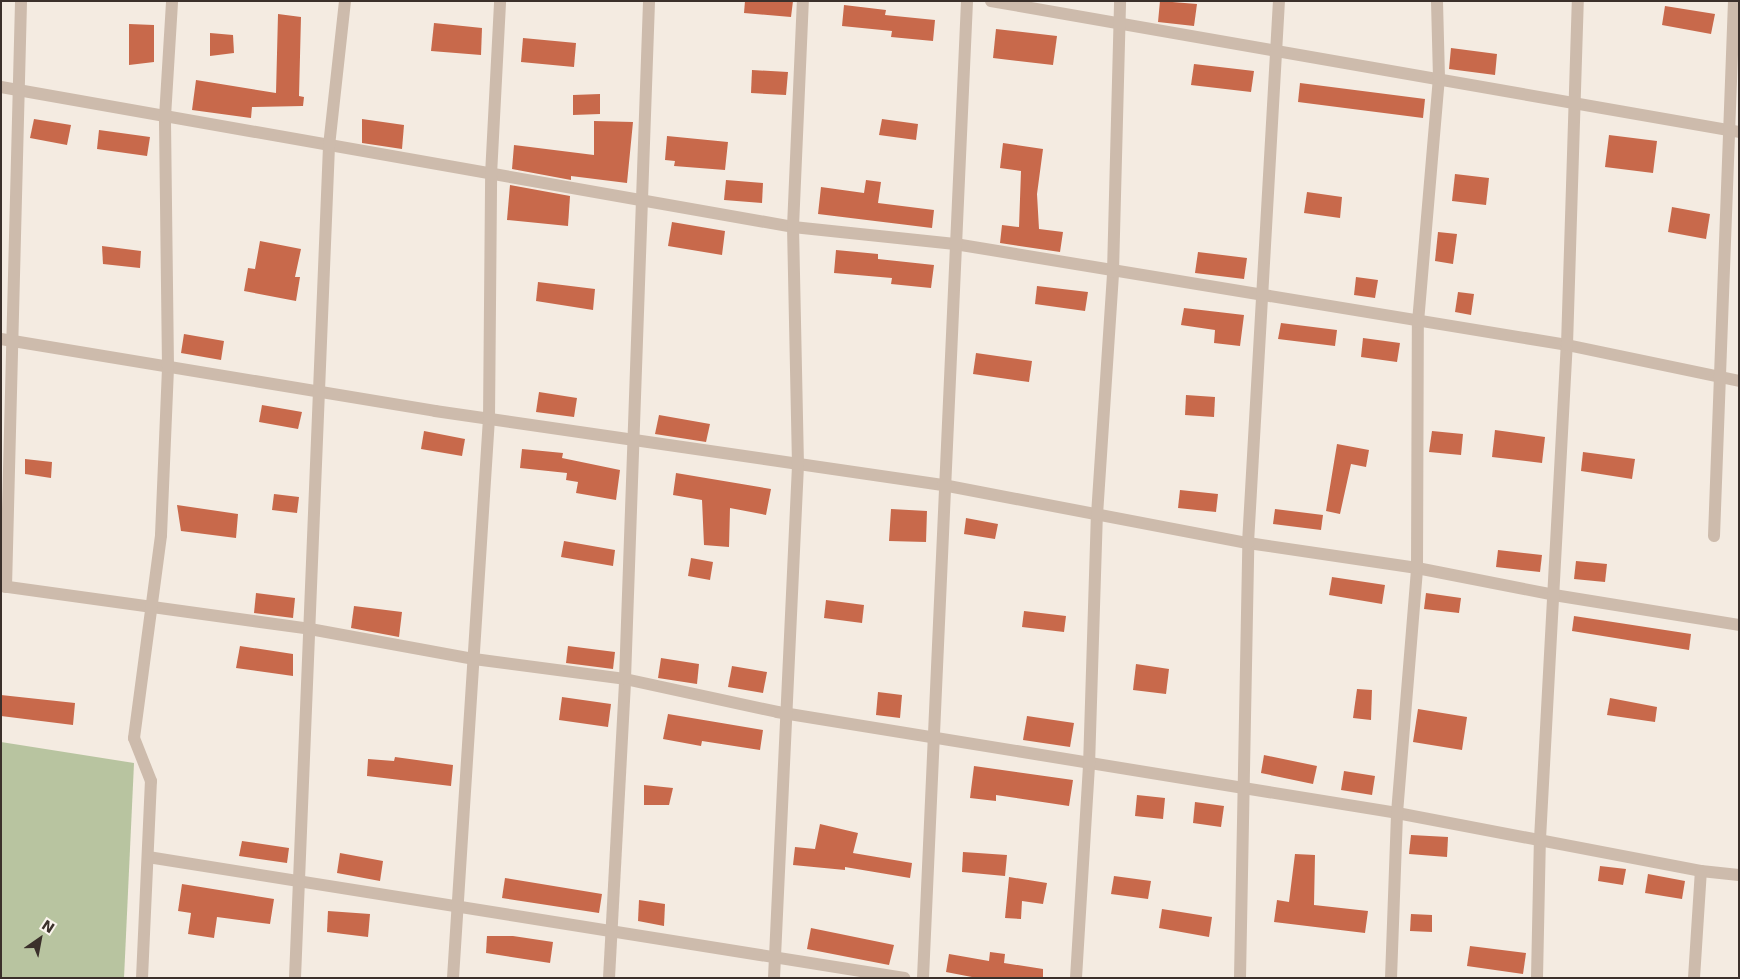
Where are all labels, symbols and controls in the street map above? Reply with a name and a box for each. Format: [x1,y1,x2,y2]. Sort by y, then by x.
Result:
north arrow [15,914,65,964]
text: N [39,917,57,936]

